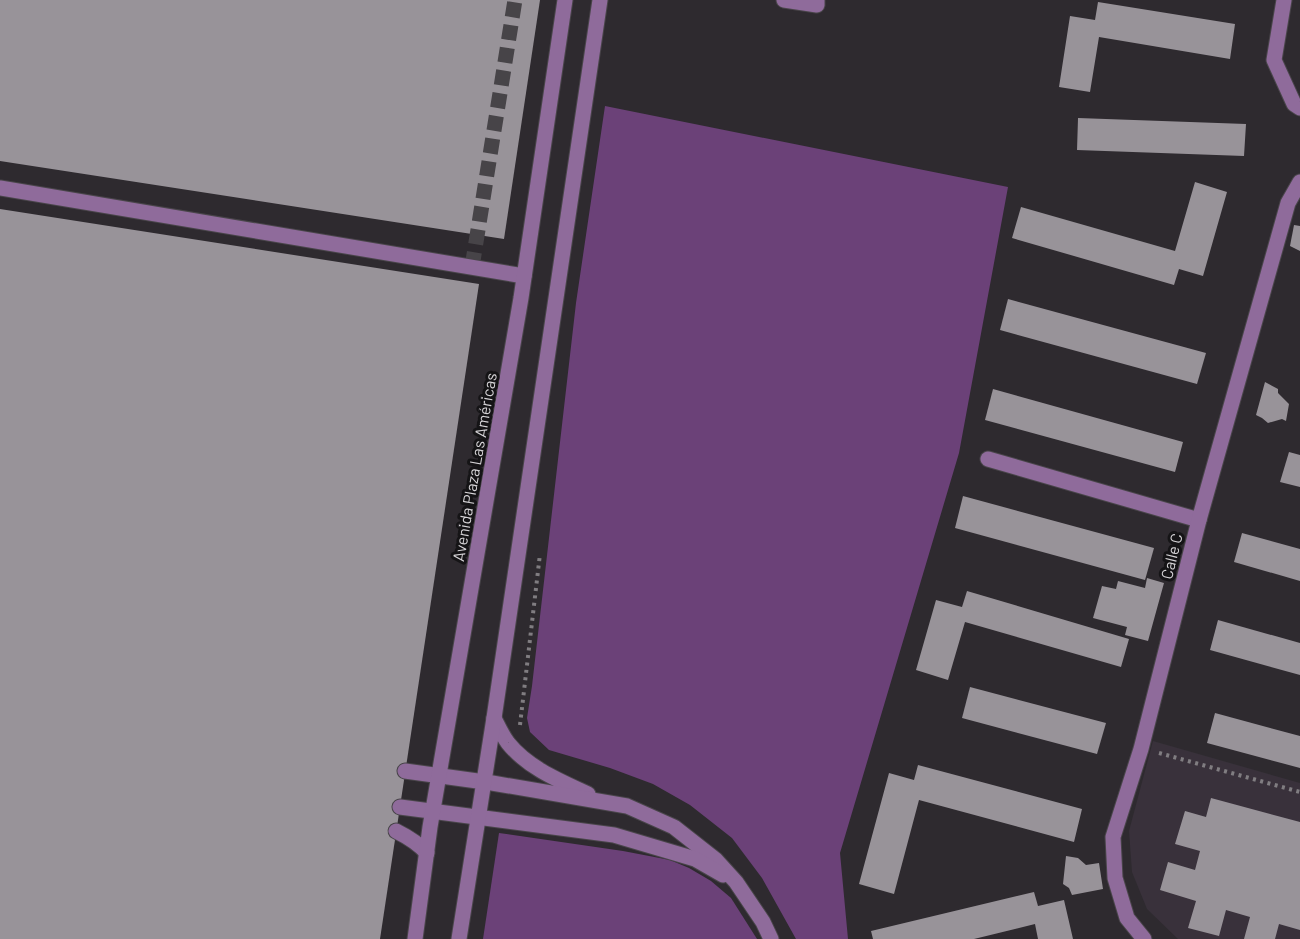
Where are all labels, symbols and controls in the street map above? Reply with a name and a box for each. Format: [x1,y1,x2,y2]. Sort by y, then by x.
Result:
street label: Avenida Plaza Las Américas [448,371,500,563]
street label: Calle C [1156,531,1186,581]

